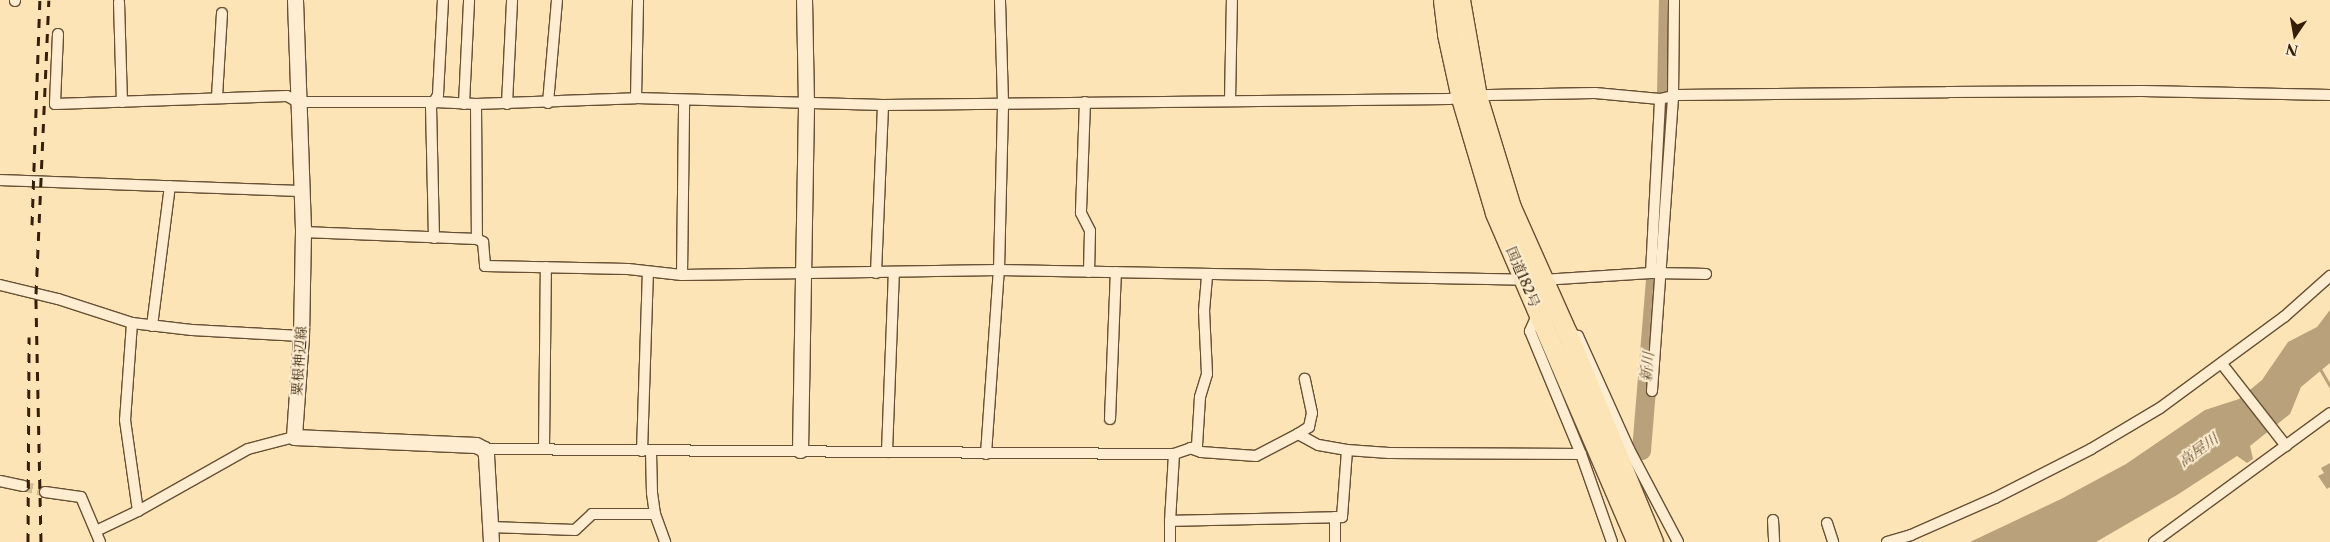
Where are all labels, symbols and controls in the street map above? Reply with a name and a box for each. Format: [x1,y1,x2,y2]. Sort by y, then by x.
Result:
north arrow [2270,10,2320,60]
text: N [2284,40,2300,60]
street label: 国道182号 [1503,244,1543,310]
street label: 粟根神辺線 [288,325,310,397]
water label: 新川 [1637,351,1657,383]
water label: 高屋川 [2175,429,2221,471]

